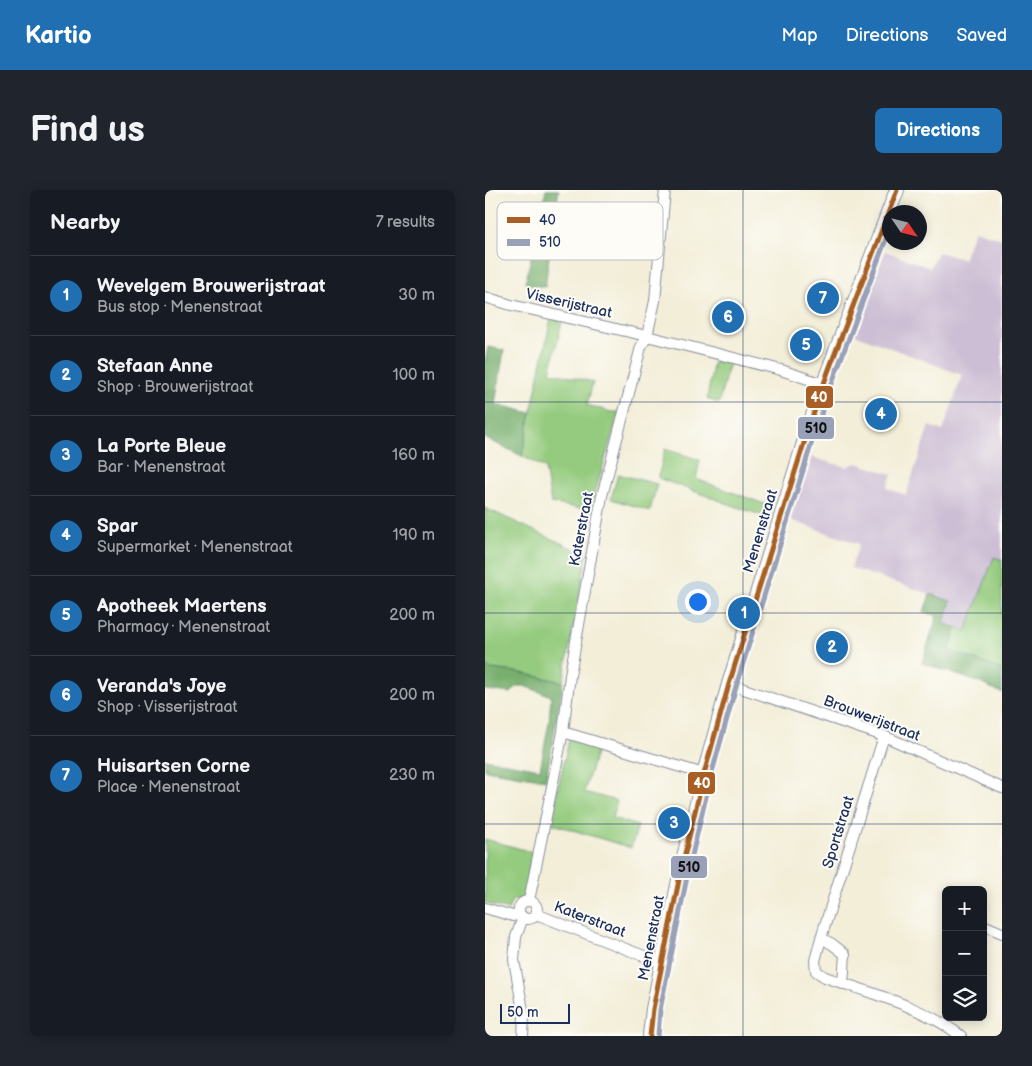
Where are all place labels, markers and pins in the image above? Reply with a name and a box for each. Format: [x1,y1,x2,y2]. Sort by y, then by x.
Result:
pin: 7 [807,279,839,317]
pin: 6 [712,298,744,336]
pin: 5 [790,326,822,364]
pin: 4 [865,395,897,433]
pin: 1 [728,594,760,632]
pin: 2 [816,628,848,666]
pin: 3 [658,804,690,842]

